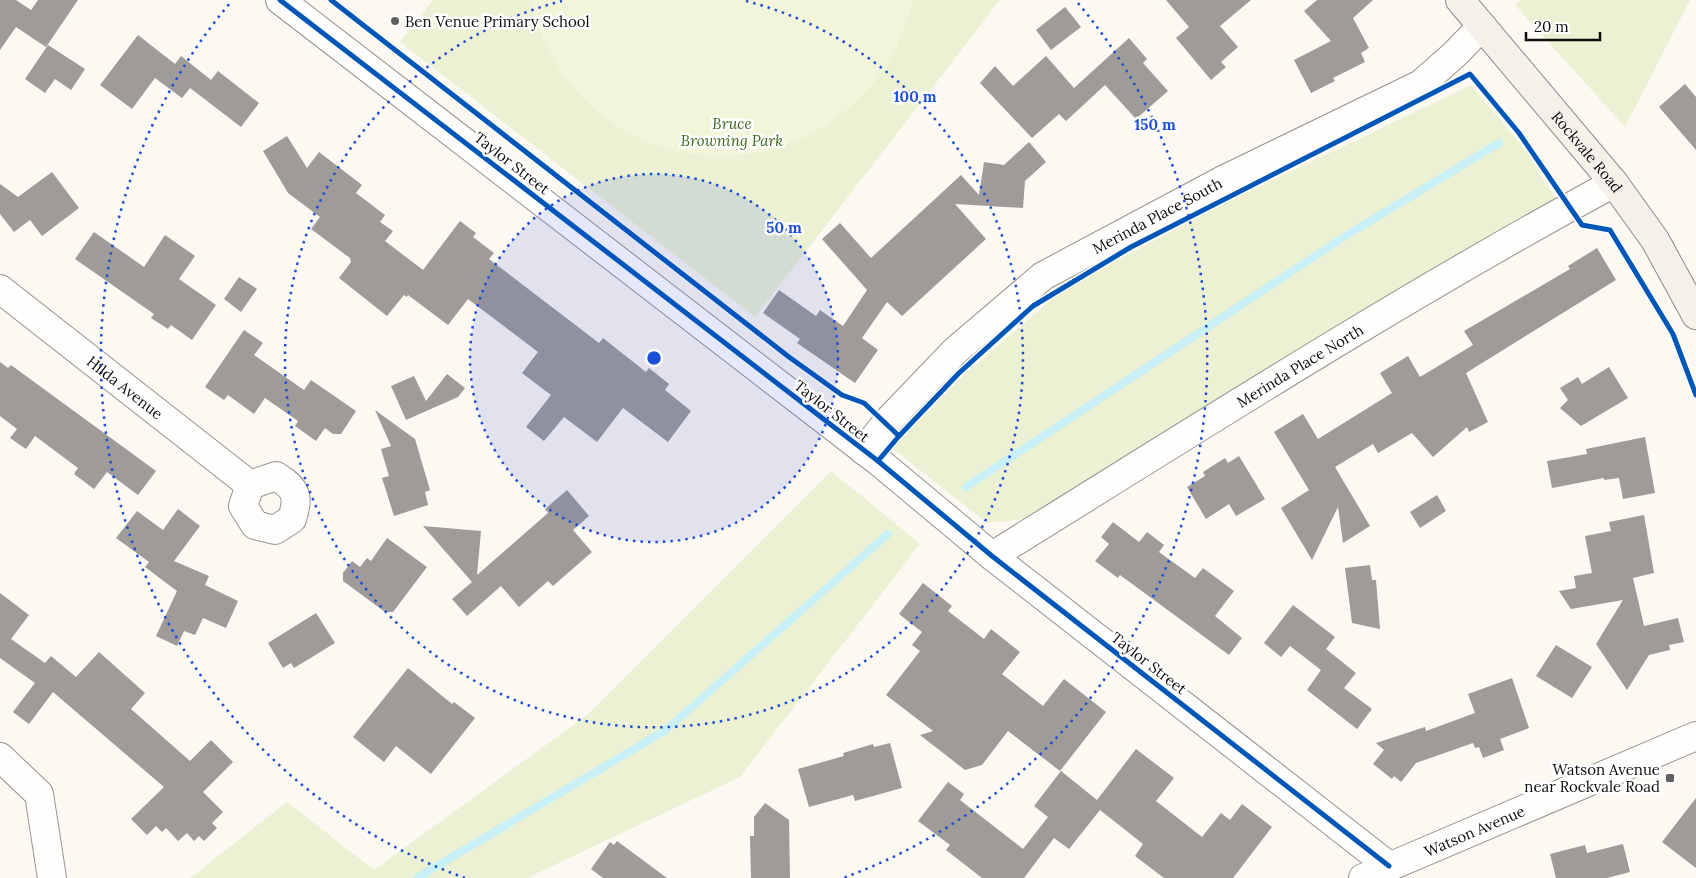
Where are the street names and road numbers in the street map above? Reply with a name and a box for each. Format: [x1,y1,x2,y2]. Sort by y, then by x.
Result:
street label: Rockvale Road [1548,107,1627,196]
street label: Taylor Street [470,128,554,198]
street label: Merinda Place South [1089,173,1225,258]
street label: Merinda Place North [1233,320,1366,411]
street label: Hilda Avenue [83,351,167,423]
street label: Taylor Street [790,376,874,446]
street label: Taylor Street [1107,628,1191,698]
street label: Watson Avenue [1421,801,1528,860]

